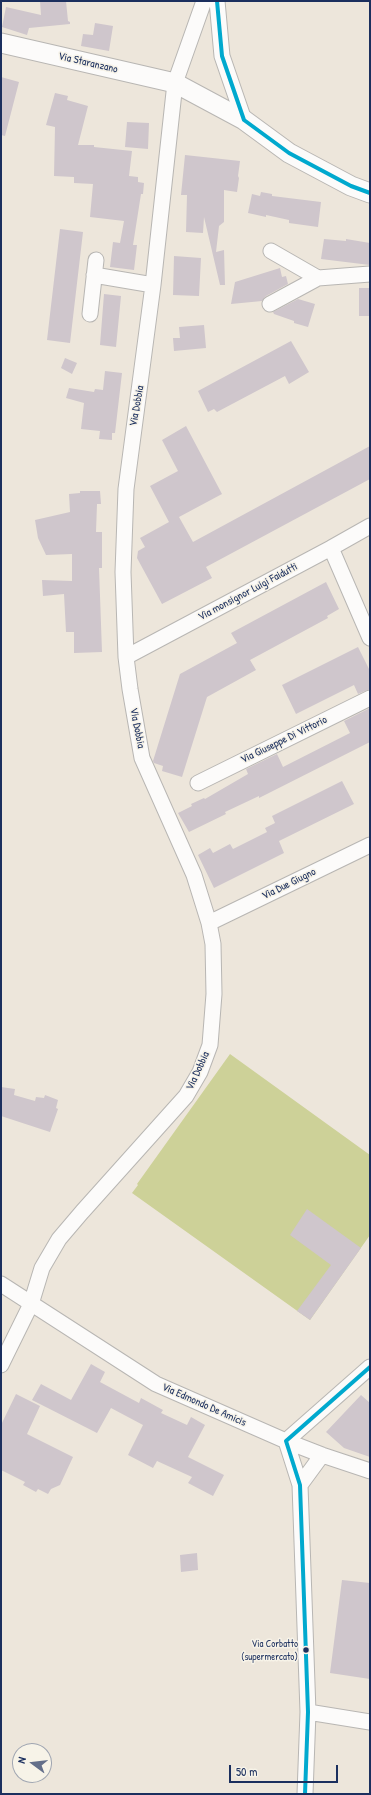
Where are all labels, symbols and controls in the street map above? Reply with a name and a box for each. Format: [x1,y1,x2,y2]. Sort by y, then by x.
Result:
street label: Via Staranzano [57,50,119,76]
street label: Via Dobbia [127,385,147,427]
street label: Via monsignor Luigi Faidutti [196,560,300,624]
street label: Via Dobbia [127,707,147,749]
street label: Via Giuseppe Di Vittorio [239,713,329,767]
street label: Via Due Giugno [260,865,318,903]
street label: Via Dobbia [183,1050,213,1092]
street label: Via Edmondo De Amicis [160,1380,248,1430]
place label: Via Corbatto (supermercato) [241,1638,298,1662]
marker: Via Corbatto (supermercato) [301,1645,311,1655]
north arrow [12,1743,52,1783]
text: N [14,1756,29,1765]
scale bar [231,1757,340,1783]
text: 50 m [236,1763,257,1780]

